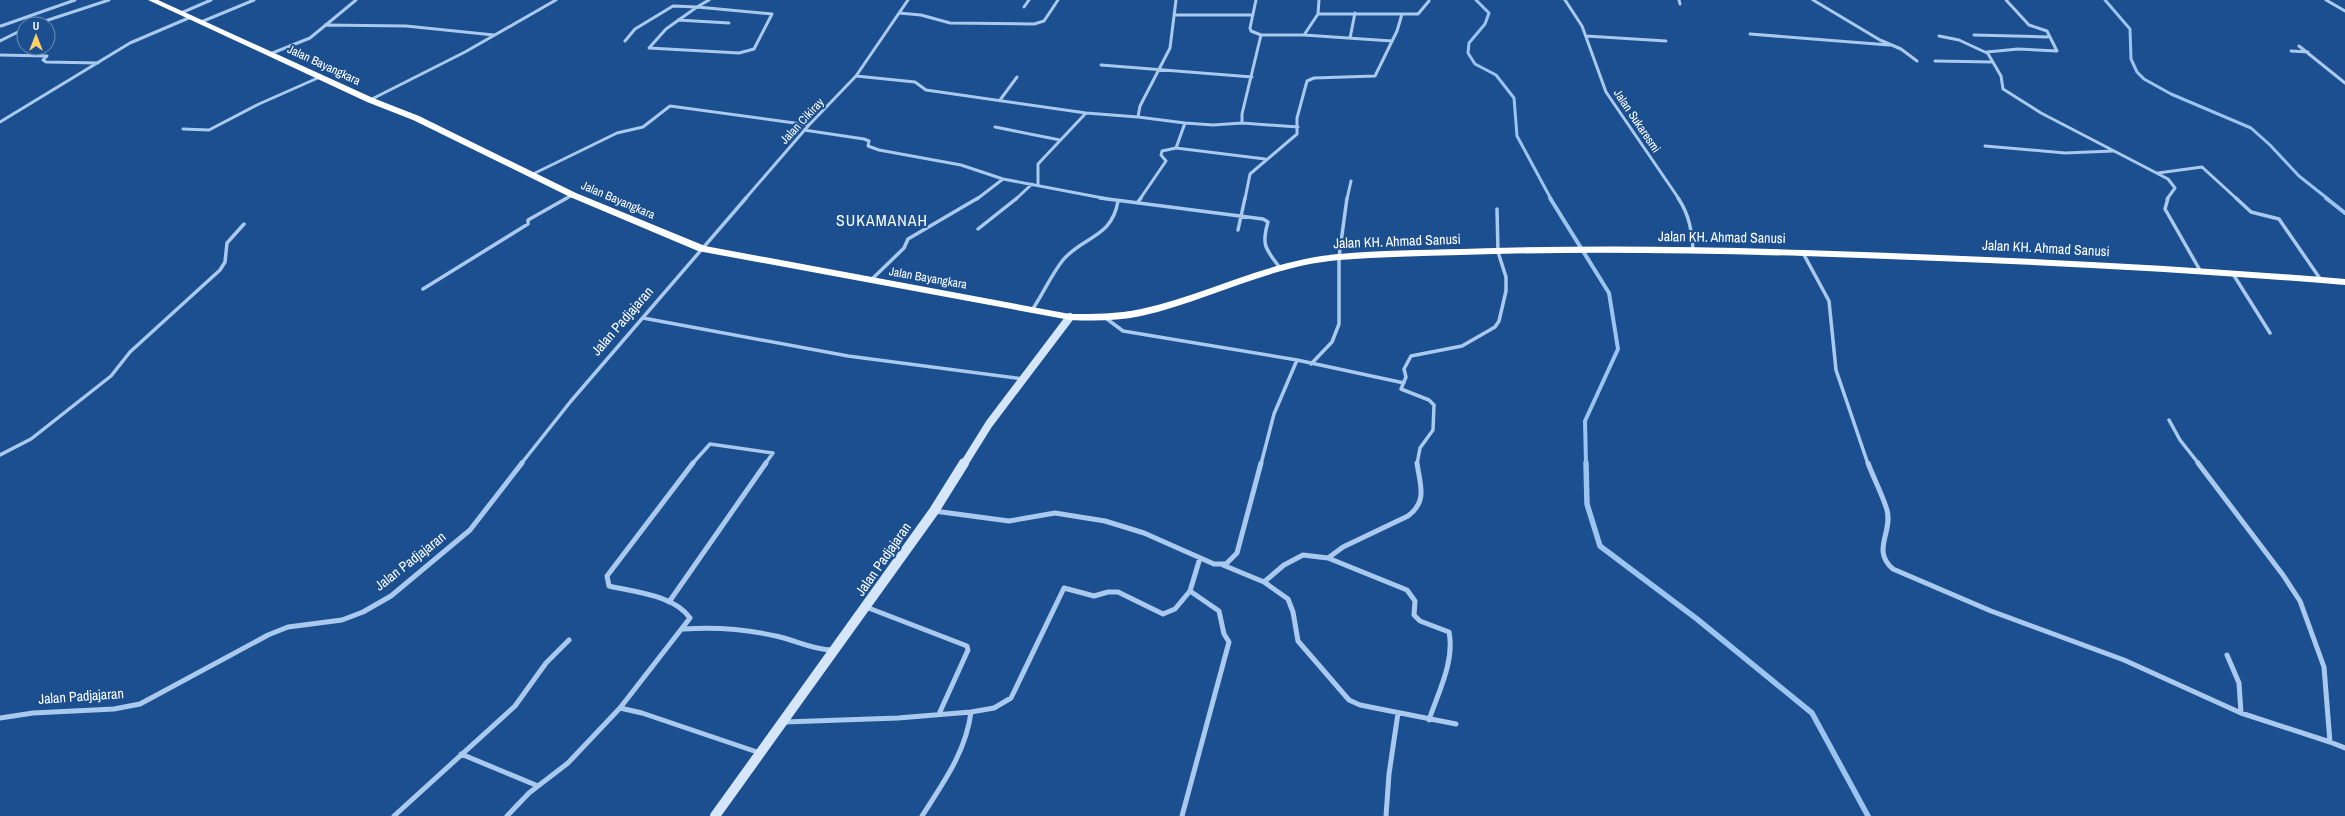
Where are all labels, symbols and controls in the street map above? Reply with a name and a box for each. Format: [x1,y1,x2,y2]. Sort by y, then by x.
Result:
north arrow [16,16,56,56]
text: U [33,19,39,33]
street label: Jalan Bayangkara [285,41,364,89]
street label: Jalan Sukaresmi [1610,86,1664,156]
street label: Jalan Cikiray [777,94,827,147]
street label: Jalan Bayangkara [579,177,658,223]
district label: SUKAMANAH [836,209,928,231]
street label: Jalan KH. Ahmad Sanusi [1658,227,1786,247]
street label: Jalan KH. Ahmad Sanusi [1333,230,1461,252]
street label: Jalan KH. Ahmad Sanusi [1982,236,2110,260]
street label: Jalan Bayangkara [888,263,969,293]
street label: Jalan Padjajaran [587,283,657,359]
street label: Jalan Padjajaran [851,519,915,599]
street label: Jalan Padjajaran [371,528,449,594]
street label: Jalan Padjajaran [38,684,124,708]

